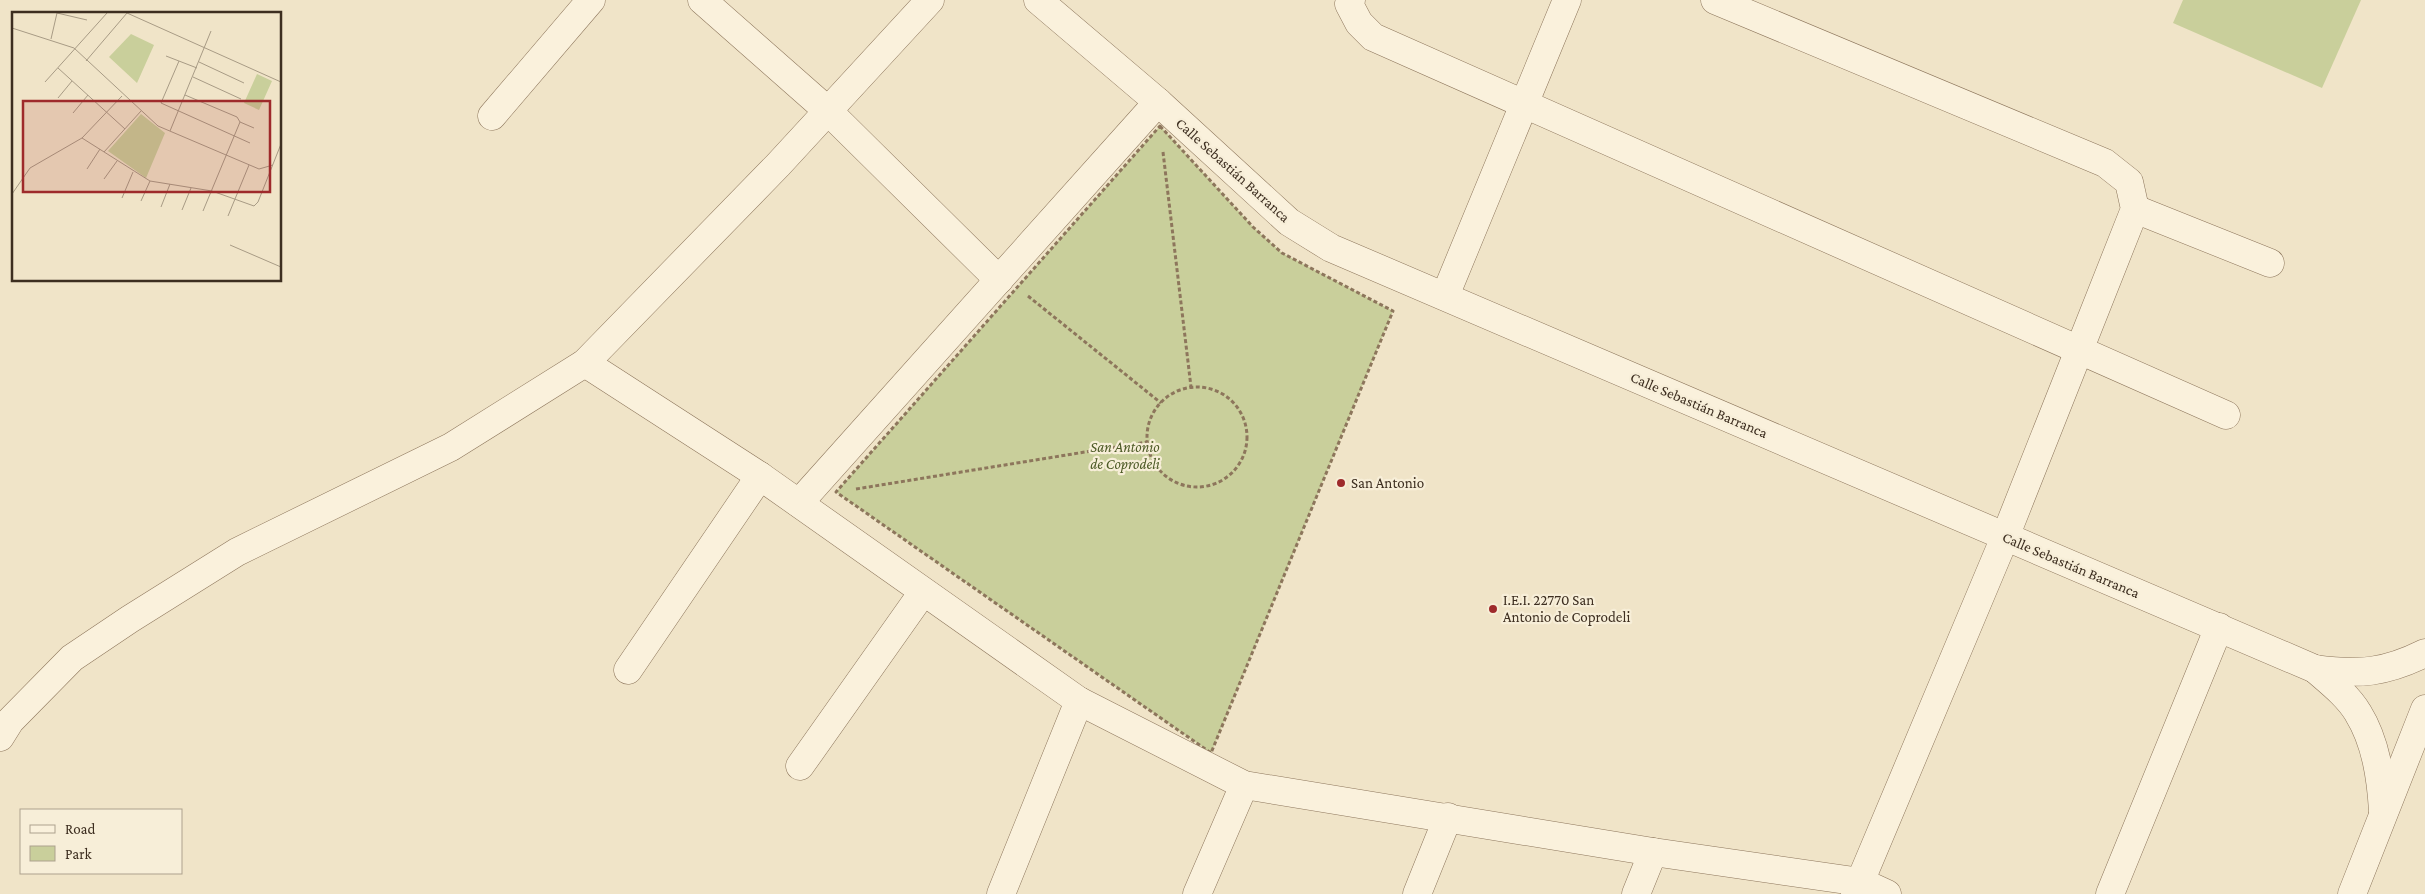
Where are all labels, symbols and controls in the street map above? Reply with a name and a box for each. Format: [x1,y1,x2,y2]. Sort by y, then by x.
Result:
inset map [12,12,281,281]
street label: Calle Sebastián Barranca [1173,115,1293,225]
street label: Calle Sebastián Barranca [1628,369,1770,441]
park label: San Antonio de Coprodeli [1090,439,1161,473]
place label: San Antonio [1351,475,1424,491]
marker: San Antonio [1335,477,1347,489]
street label: Calle Sebastián Barranca [2000,529,2142,601]
place label: I.E.I. 22770 San Antonio de Coprodeli [1503,592,1630,626]
marker: I.E.I. 22770 San Antonio de Coprodeli [1487,603,1499,615]
legend [20,809,182,874]
text: Road [65,821,96,837]
text: Park [65,846,92,862]

